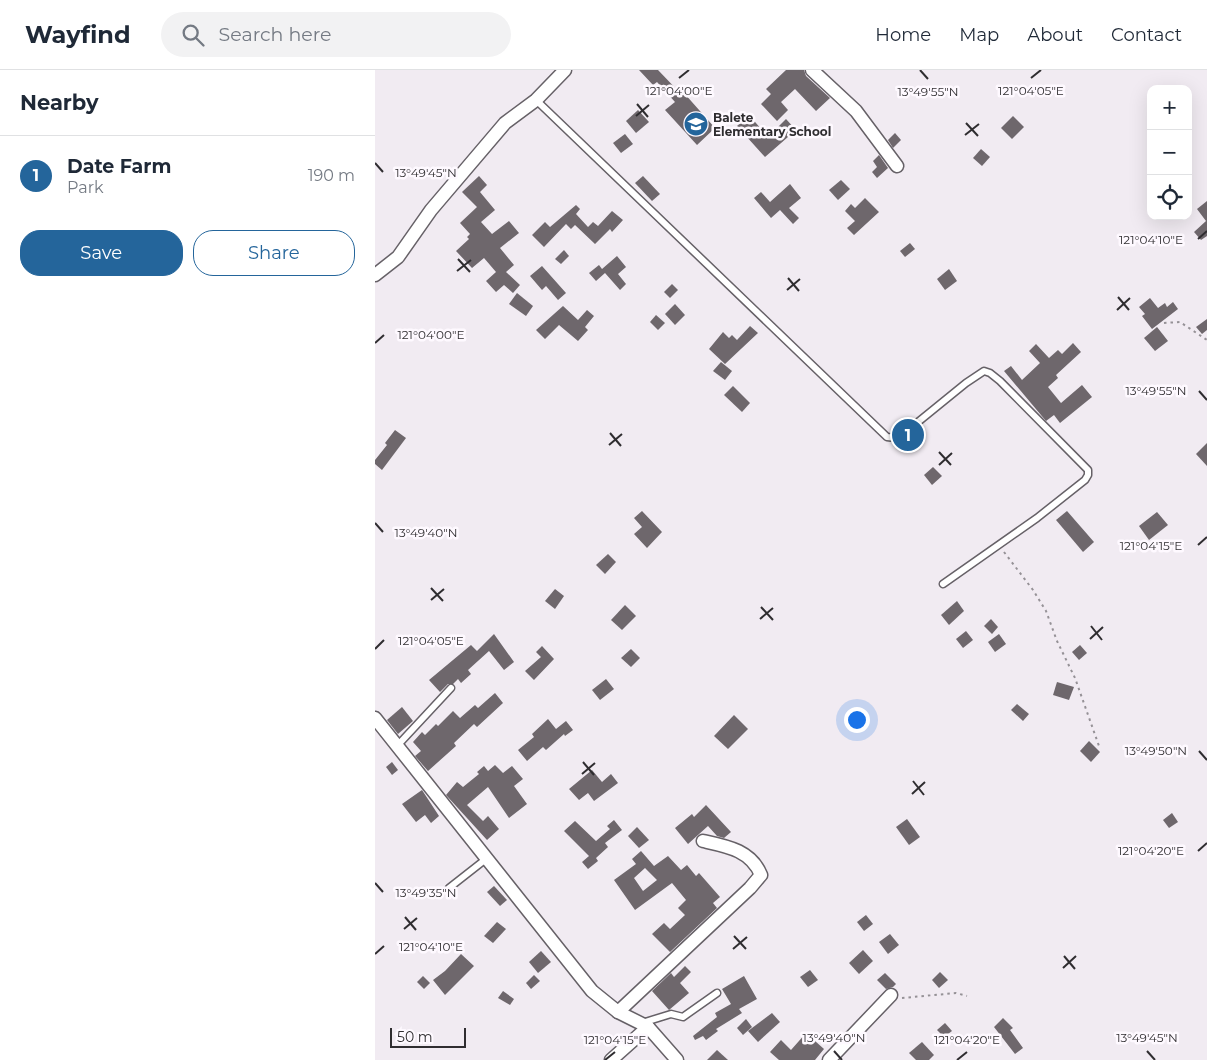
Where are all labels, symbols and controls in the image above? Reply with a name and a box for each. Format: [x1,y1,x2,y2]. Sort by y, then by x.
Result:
search box [161,12,511,57]
text: Wayfind [25,20,131,49]
icon: search [179,21,207,49]
text: Search here [219,23,332,46]
text: Home [875,24,931,46]
text: Map [959,24,999,46]
text: About [1027,24,1083,46]
text: Contact [1111,24,1182,46]
text: 121°04'00"E [645,83,713,98]
text: 121°04'05"E [998,83,1064,98]
text: 13°49'55"N [898,84,958,99]
map controls [1147,85,1192,220]
button: + [1147,85,1192,130]
text: Nearby [20,90,99,115]
place label: Balete Elementary School [713,110,831,139]
school or university icon: Balete Elementary School [683,111,709,137]
button: − [1147,130,1192,175]
text: Date Farm [67,155,171,178]
text: 13°49'45"N [395,165,457,180]
text: 1 [33,166,39,185]
text: 190 m [308,166,355,185]
button: locate [1147,175,1192,220]
text: Park [67,178,104,197]
button: Save [20,230,183,276]
button: Share [193,230,355,276]
text: 121°04'10"E [1119,232,1183,247]
text: 121°04'00"E [397,327,465,342]
text: 13°49'55"N [1126,383,1186,398]
pin: 1 [892,416,924,454]
text: 13°49'40"N [395,525,457,540]
text: 121°04'15"E [1120,538,1182,553]
text: 121°04'05"E [398,633,464,648]
your location [844,707,870,733]
text: 13°49'50"N [1125,743,1187,758]
text: 121°04'20"E [1118,843,1184,858]
text: 13°49'35"N [395,885,457,900]
text: 121°04'10"E [399,939,463,954]
scale bar [390,1025,466,1048]
text: 50 m [397,1028,433,1046]
text: 13°49'40"N [803,1030,865,1045]
text: 13°49'45"N [1116,1030,1178,1045]
text: 121°04'15"E [584,1032,646,1047]
text: 121°04'20"E [934,1032,1000,1047]

